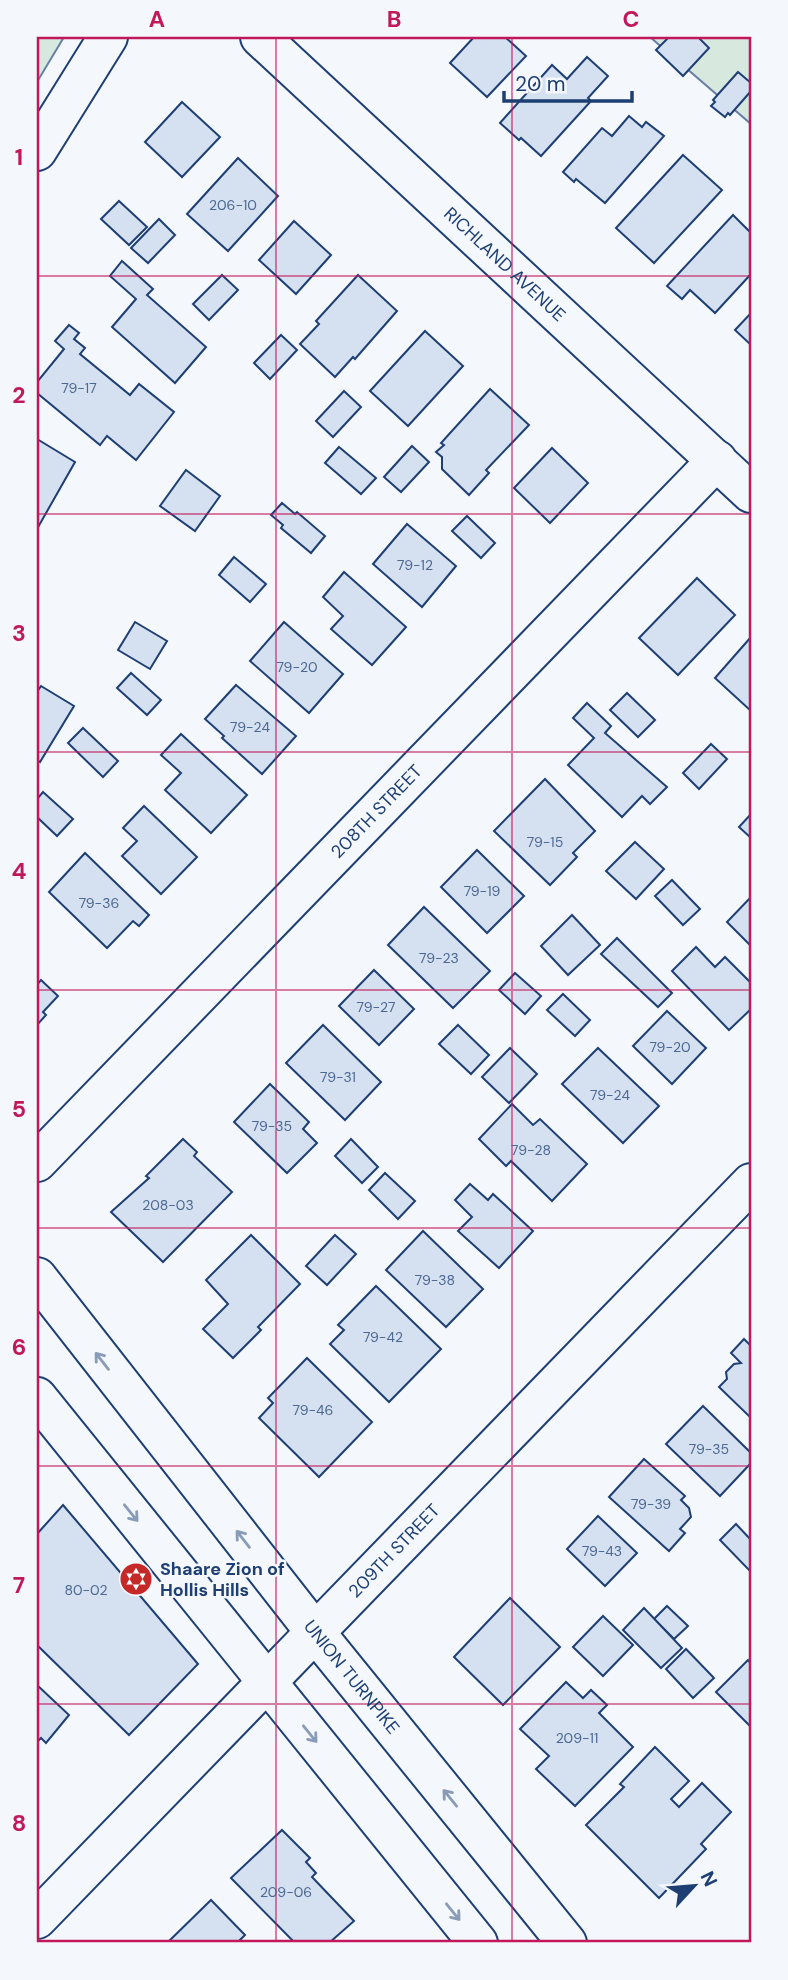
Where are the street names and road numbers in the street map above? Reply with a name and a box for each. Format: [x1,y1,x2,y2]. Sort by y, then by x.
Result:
street label: RICHLAND AVENUE [439,202,571,327]
street label: 208TH STREET [326,760,427,863]
street label: 209TH STREET [343,1499,445,1603]
street label: UNION TURNPIKE [298,1615,405,1739]

